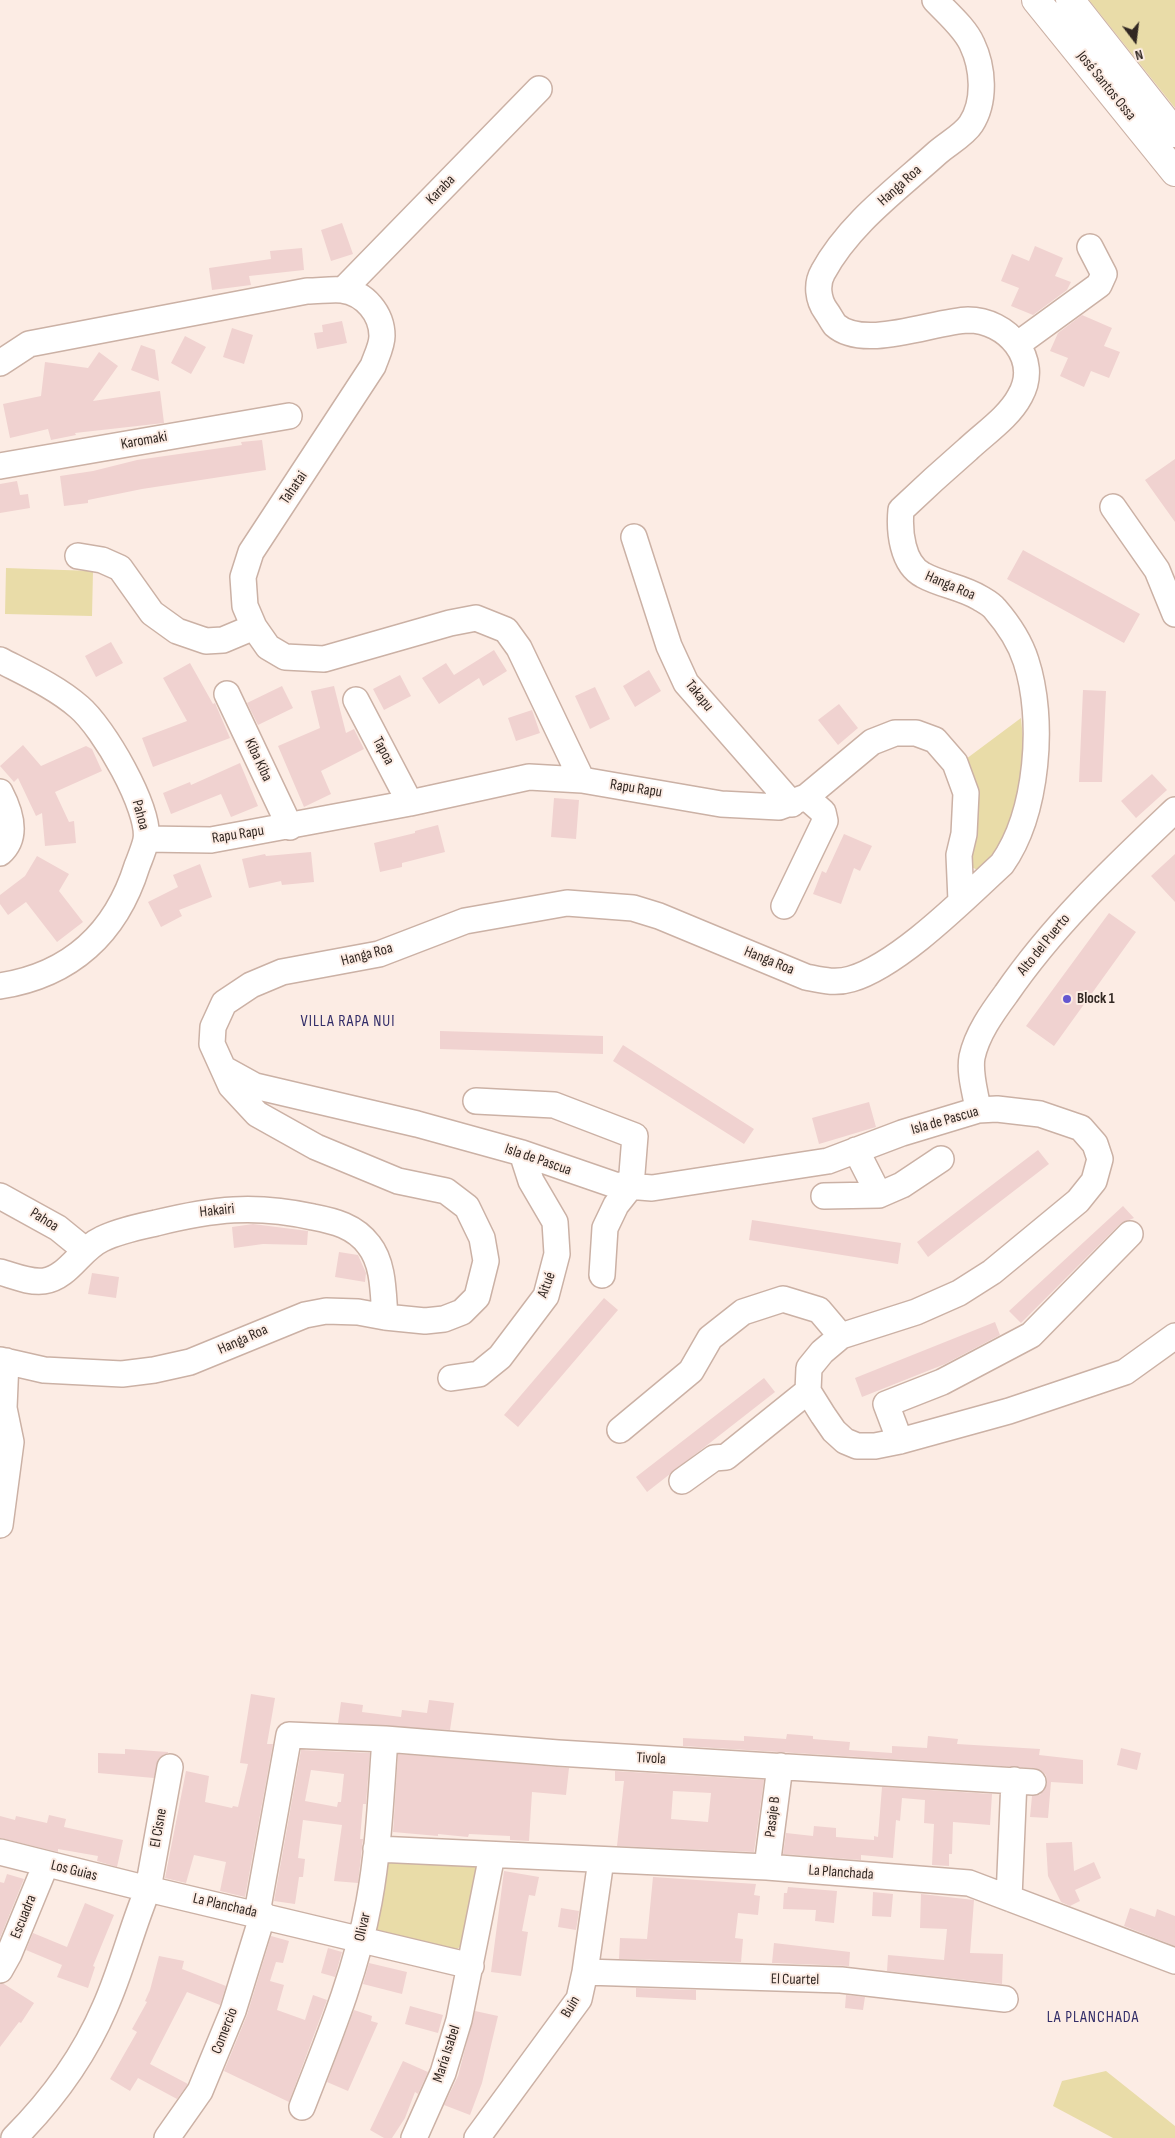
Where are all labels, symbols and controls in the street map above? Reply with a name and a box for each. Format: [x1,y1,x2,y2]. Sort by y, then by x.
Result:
north arrow [1110,15,1160,65]
text: N [1133,46,1145,64]
street label: José Santos Ossa [1073,48,1139,124]
street label: Hanga Roa [874,162,926,210]
street label: Karaba [423,171,459,209]
street label: Karomaki [119,428,169,454]
street label: Tahatai [276,468,312,508]
street label: Hanga Roa [922,567,978,605]
street label: Takapu [681,677,717,715]
street label: Tapoa [368,734,398,768]
street label: Kiba Kiba [240,736,276,784]
street label: Rapu Rapu [609,776,663,802]
street label: Pahoa [127,798,153,832]
street label: Rapu Rapu [211,822,265,848]
street label: Alto del Puerto [1014,911,1074,979]
street label: Hanga Roa [339,940,395,970]
street label: Hanga Roa [741,943,797,979]
place label: Block 1 [1077,990,1115,1008]
marker: Block 1 [1061,993,1073,1005]
district label: VILLA RAPA NUI [299,1012,397,1032]
street label: Isla de Pascua [909,1103,981,1139]
street label: Isla de Pascua [502,1140,574,1180]
street label: Hakairi [199,1200,235,1222]
street label: Pahoa [26,1204,62,1236]
street label: Aitué [534,1270,560,1300]
street label: Hanga Roa [215,1321,271,1359]
street label: Tivola [636,1749,666,1769]
street label: Pasaje B [762,1796,784,1838]
street label: El Cisne [147,1807,171,1849]
street label: Los Guias [49,1857,99,1885]
street label: La Planchada [808,1862,874,1884]
street label: La Planchada [191,1890,259,1922]
street label: Escuadra [7,1892,41,1942]
street label: Olivar [351,1911,375,1943]
street label: El Cuartel [771,1971,819,1989]
street label: Buin [558,1993,584,2021]
street label: Comercio [208,2005,242,2057]
district label: LA PLANCHADA [1045,2008,1141,2028]
street label: María Isabel [429,2023,465,2085]

